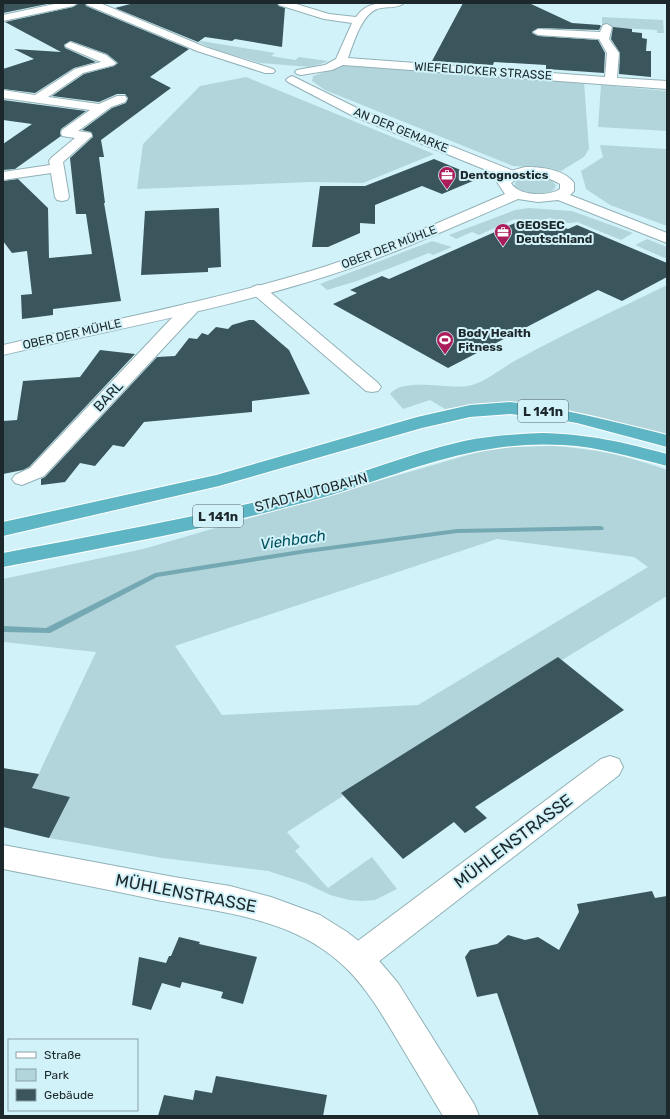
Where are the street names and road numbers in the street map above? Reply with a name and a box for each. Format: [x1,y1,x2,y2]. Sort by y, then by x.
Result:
street label: WIEFELDICKER STRASSE [414,59,552,83]
street label: AN DER GEMARKE [352,105,450,155]
street label: OBER DER MÜHLE [339,222,439,272]
street label: OBER DER MÜHLE [21,316,123,352]
street label: BARL [90,377,127,415]
road number: L 141n [518,400,568,422]
street label: STADTAUTOBAHN [253,469,369,516]
road number: L 141n [193,505,243,527]
street label: MÜHLENSTRASSE [450,790,576,892]
street label: MÜHLENSTRASSE [114,870,258,916]

